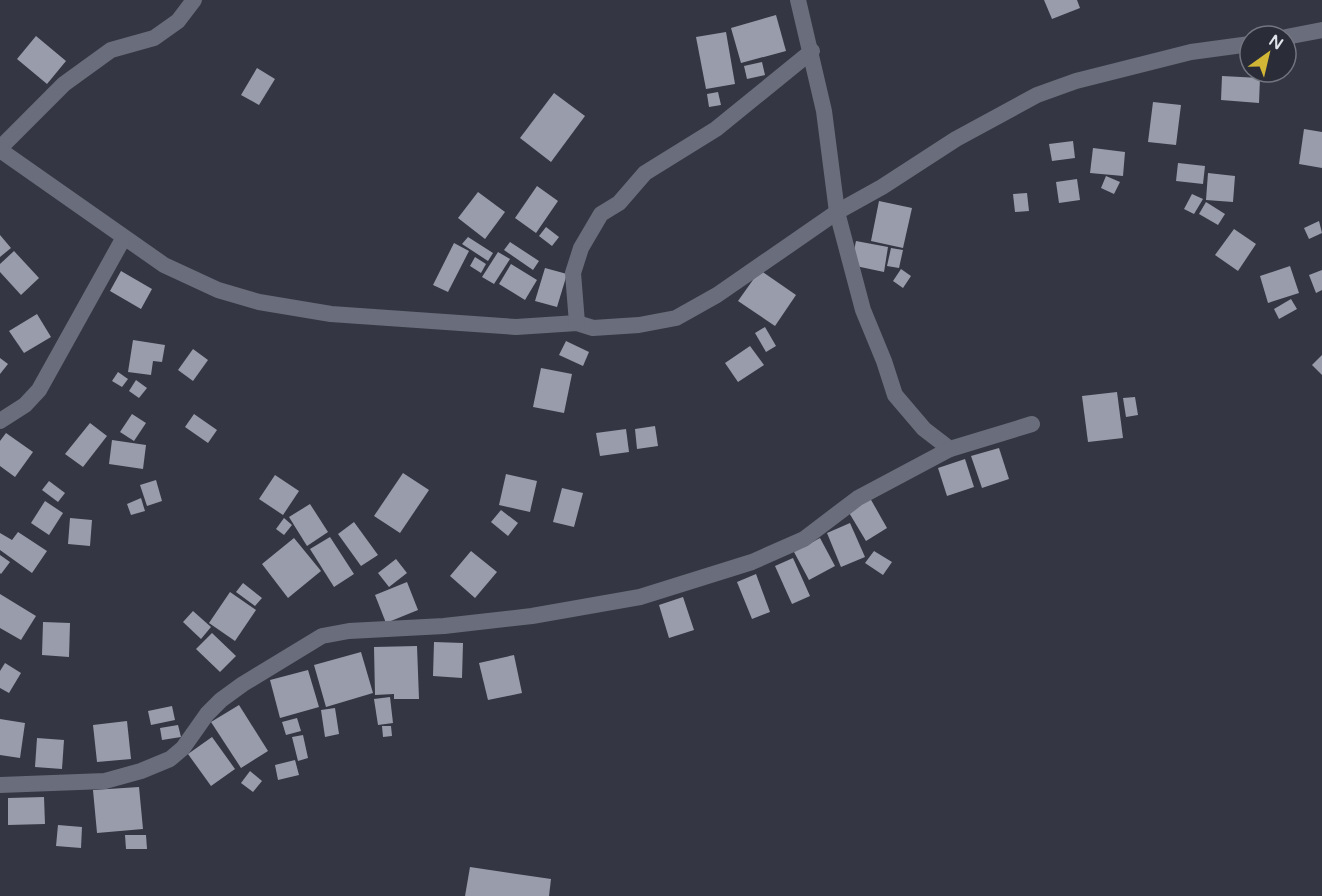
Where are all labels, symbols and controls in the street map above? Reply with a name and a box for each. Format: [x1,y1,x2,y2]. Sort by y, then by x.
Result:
north arrow [1238,24,1298,84]
text: N [1265,31,1287,54]

